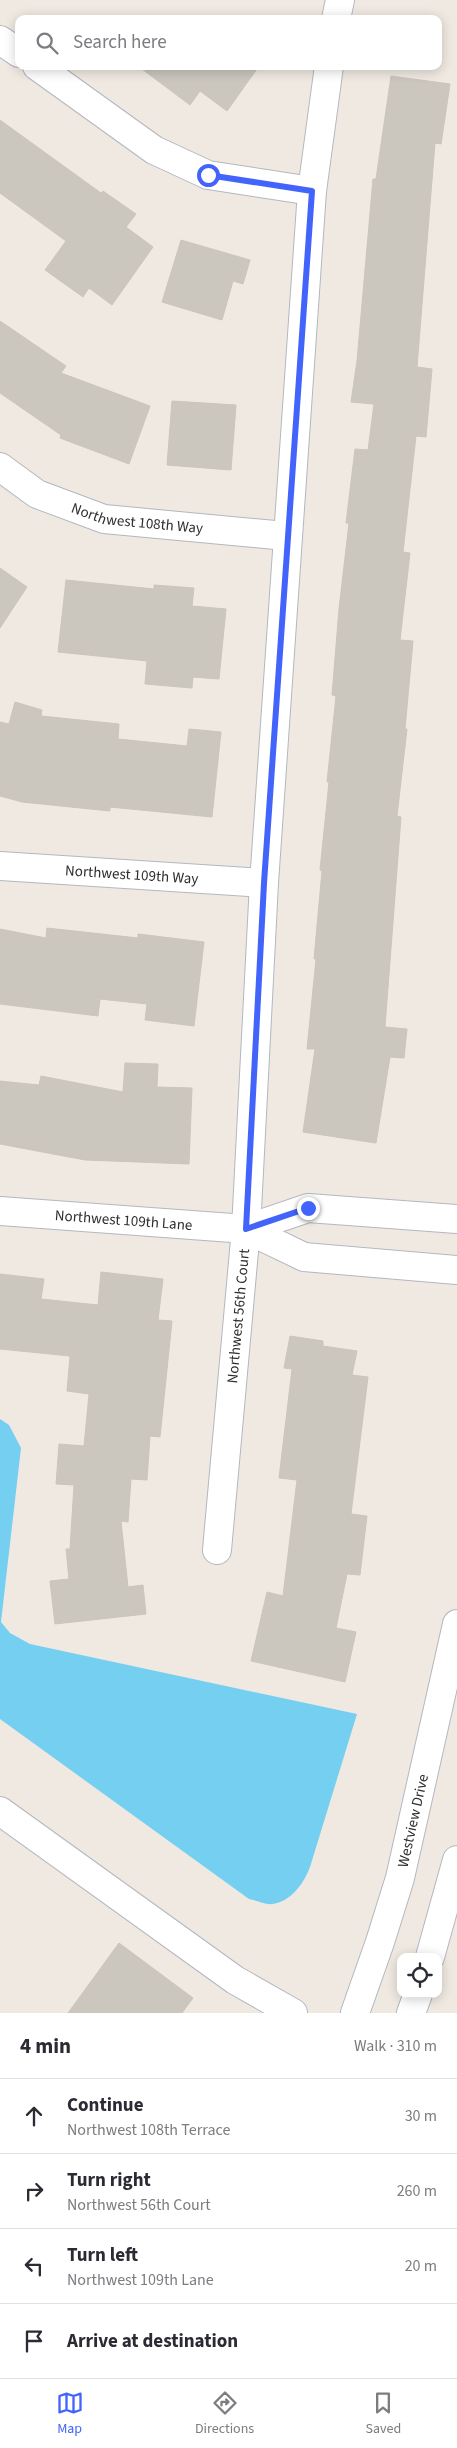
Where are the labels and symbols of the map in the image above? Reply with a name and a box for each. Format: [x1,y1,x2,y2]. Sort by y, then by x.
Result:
route start [197,164,220,187]
street label: Northwest 108th Way [68,497,204,539]
street label: Northwest 109th Way [64,860,199,889]
route end [297,1197,320,1220]
street label: Northwest 109th Lane [54,1205,193,1236]
street label: Northwest 56th Court [222,1248,255,1384]
street label: Westview Drive [392,1772,433,1869]

